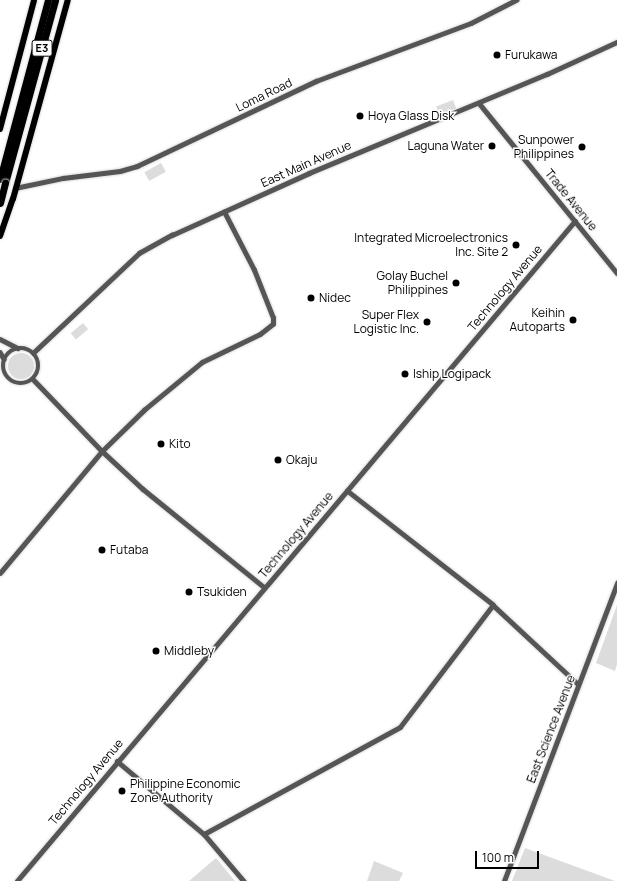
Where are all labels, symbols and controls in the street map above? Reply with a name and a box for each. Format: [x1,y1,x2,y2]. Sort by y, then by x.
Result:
road number: E3 [31,39,53,57]
place label: Furukawa [505,48,558,62]
marker: Furukawa [492,50,502,60]
street label: Loma Road [233,75,295,115]
place label: Hoya Glass Disk [368,109,454,123]
marker: Hoya Glass Disk [355,111,365,121]
place label: Sunpower Philippines [514,133,574,161]
street label: East Main Avenue [259,138,353,190]
place label: Laguna Water [408,139,484,153]
marker: Laguna Water [487,141,497,151]
marker: Sunpower Philippines [577,142,587,152]
street label: Trade Avenue [542,166,600,234]
place label: Integrated Microelectronics Inc. Site 2 [354,231,508,259]
marker: Integrated Microelectronics Inc. Site 2 [511,240,521,250]
street label: Technology Avenue [465,242,545,334]
place label: Golay Buchel Philippines [377,269,448,297]
marker: Golay Buchel Philippines [451,278,461,288]
place label: Nidec [319,291,351,305]
marker: Nidec [306,293,316,303]
place label: Keihin Autoparts [509,306,565,334]
place label: Super Flex Logistic Inc. [354,308,419,336]
marker: Keihin Autoparts [568,315,578,325]
marker: Super Flex Logistic Inc. [422,317,432,327]
place label: Iship Logipack [413,367,491,381]
marker: Iship Logipack [400,369,410,379]
place label: Kito [169,437,191,451]
marker: Kito [156,439,166,449]
place label: Okaju [286,453,317,467]
marker: Okaju [273,455,283,465]
street label: Technology Avenue [256,489,336,581]
place label: Futaba [110,543,148,557]
marker: Futaba [97,545,107,555]
place label: Tsukiden [197,585,247,599]
marker: Tsukiden [184,587,194,597]
place label: Middleby [164,644,214,658]
marker: Middleby [151,646,161,656]
street label: East Science Avenue [524,673,578,785]
street label: Technology Avenue [46,736,126,828]
place label: Philippine Economic Zone Authority [130,777,240,805]
marker: Philippine Economic Zone Authority [117,786,127,796]
scale bar [477,843,541,869]
text: 100 m [482,849,514,866]

